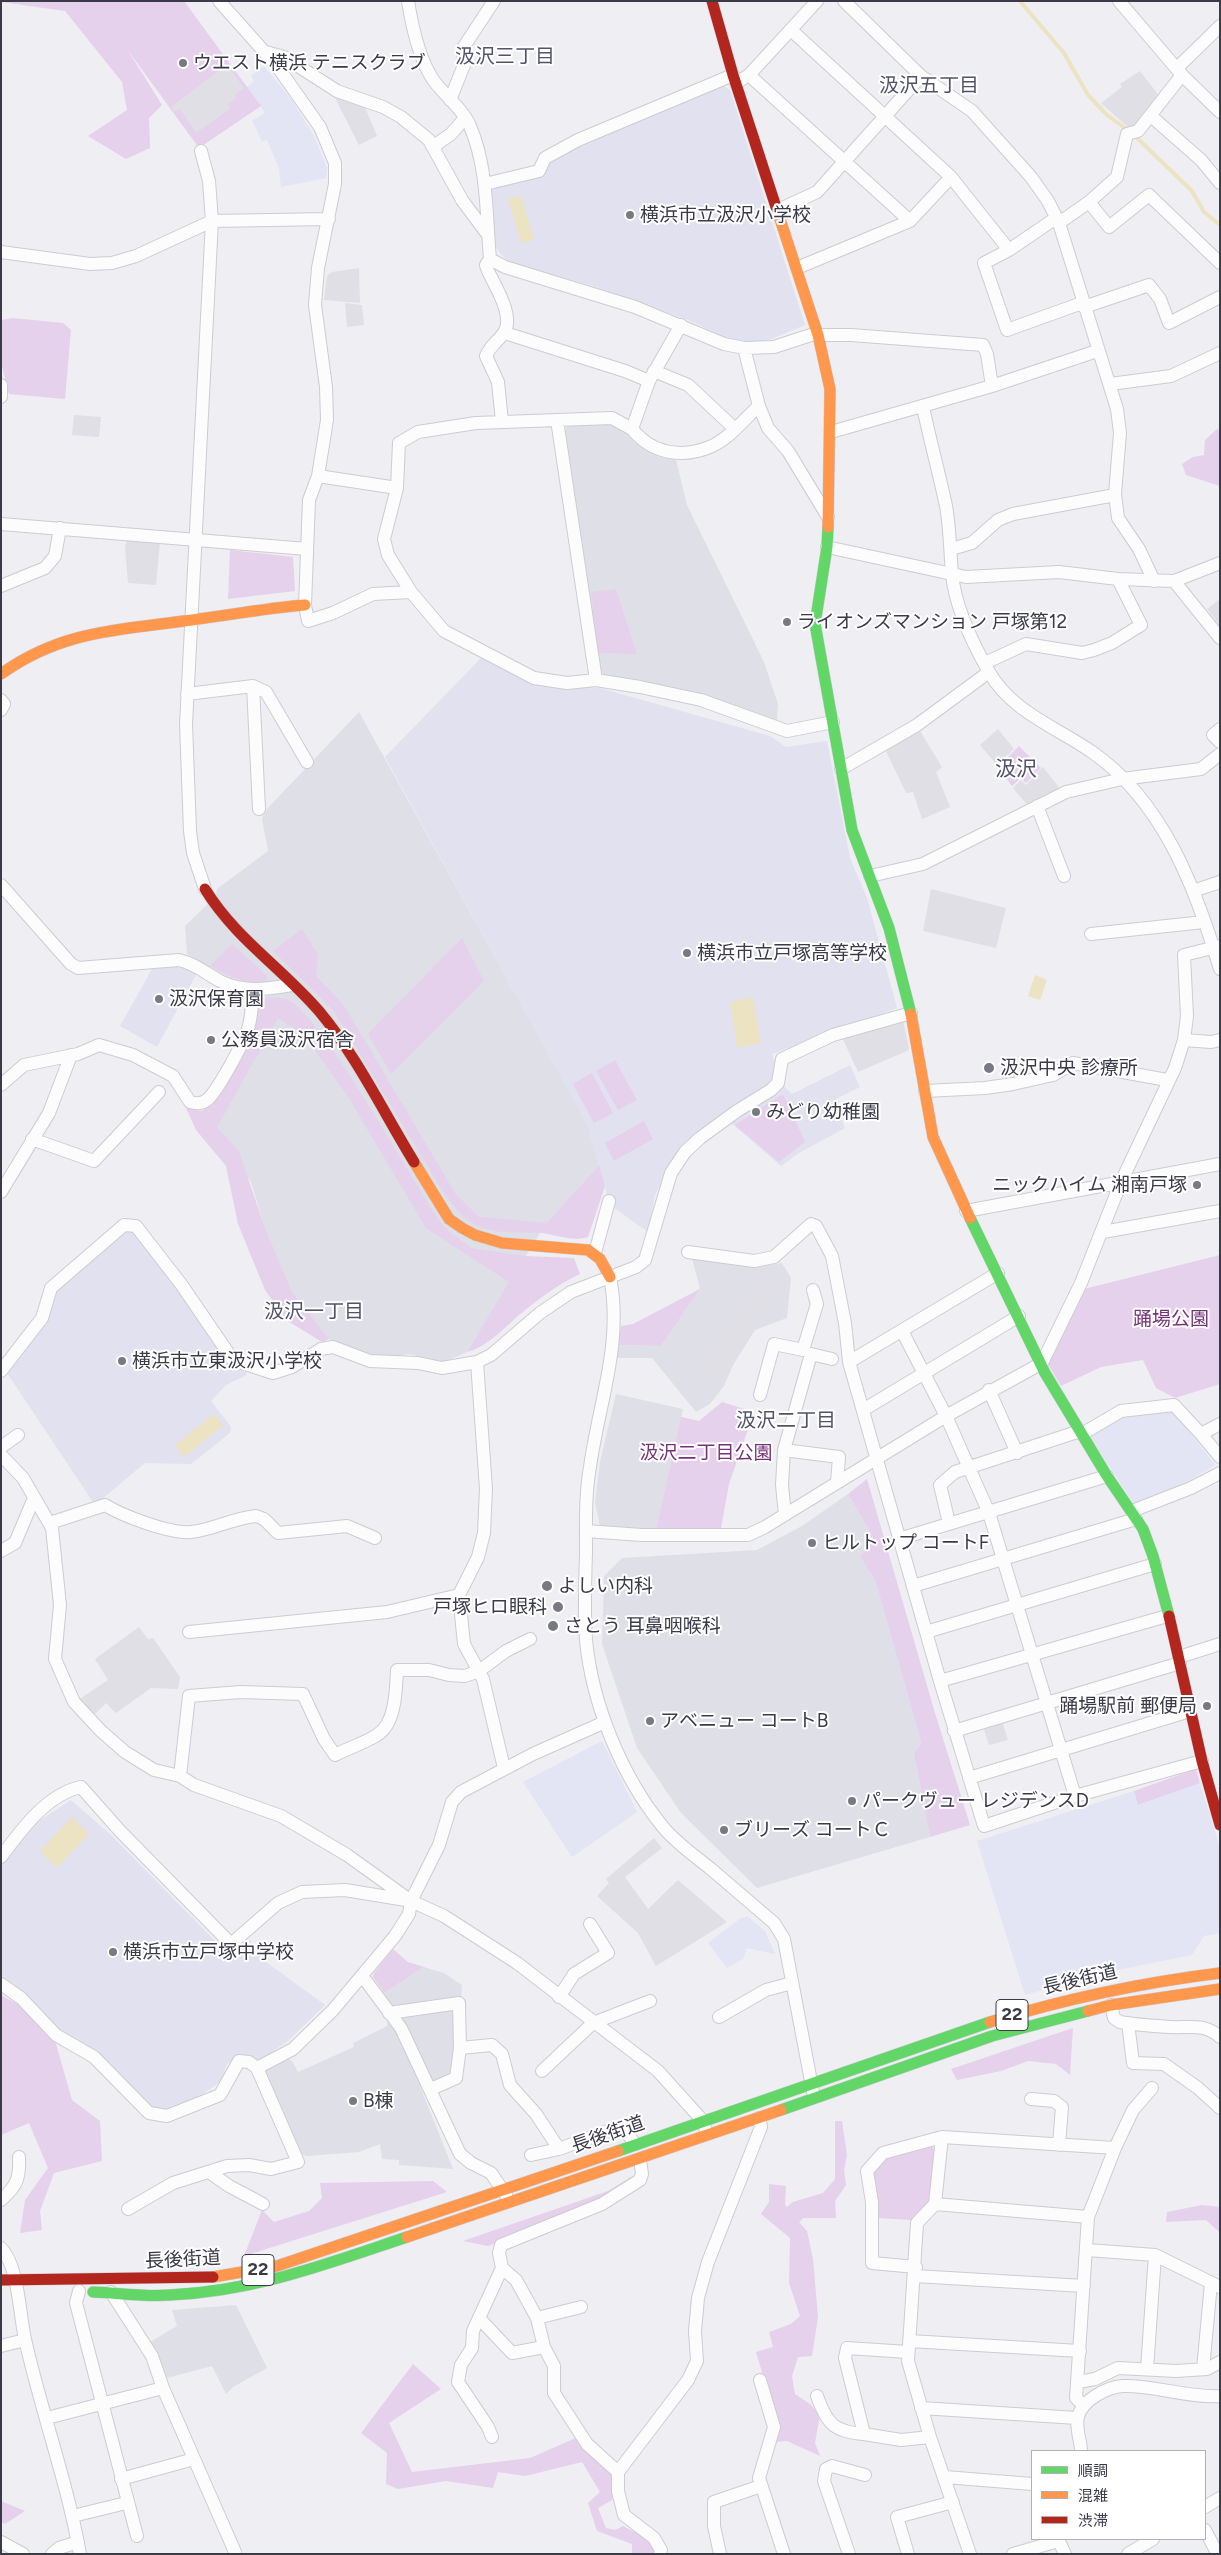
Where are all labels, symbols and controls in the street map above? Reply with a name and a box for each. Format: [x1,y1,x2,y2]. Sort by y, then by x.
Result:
district label: 汲沢三丁目 [455,45,555,69]
place label: ウエスト横浜 テニスクラブ [193,52,426,74]
marker: ウエスト横浜 テニスクラブ [177,57,189,69]
district label: 汲沢五丁目 [879,74,979,98]
place label: 横浜市立汲沢小学校 [640,204,811,226]
marker: 横浜市立汲沢小学校 [624,209,636,221]
place label: ライオンズマンション 戸塚第12 [797,611,1067,633]
marker: ライオンズマンション 戸塚第12 [781,616,793,628]
district label: 汲沢 [995,757,1037,783]
place label: 横浜市立戸塚高等学校 [697,942,887,964]
marker: 横浜市立戸塚高等学校 [681,947,693,959]
place label: 汲沢保育園 [169,988,264,1010]
marker: 汲沢保育園 [153,993,165,1005]
place label: 公務員汲沢宿舎 [221,1029,354,1051]
marker: 公務員汲沢宿舎 [205,1034,217,1046]
place label: 汲沢中央 診療所 [1000,1057,1138,1079]
marker: 汲沢中央 診療所 [982,1061,996,1075]
place label: みどり幼稚園 [766,1101,880,1123]
marker: みどり幼稚園 [750,1106,762,1118]
place label: ニックハイム 湘南戸塚 [992,1174,1187,1196]
marker: ニックハイム 湘南戸塚 [1191,1179,1203,1191]
district label: 汲沢一丁目 [264,1300,364,1324]
park label: 踊場公園 [1133,1308,1209,1330]
place label: 横浜市立東汲沢小学校 [132,1350,322,1372]
marker: 横浜市立東汲沢小学校 [116,1355,128,1367]
district label: 汲沢二丁目 [736,1409,836,1433]
park label: 汲沢二丁目公園 [640,1442,772,1464]
place label: ヒルトップ コートF [822,1532,989,1554]
marker: ヒルトップ コートF [806,1537,818,1549]
place label: よしい内科 [558,1575,653,1597]
marker: よしい内科 [540,1579,554,1593]
place label: 戸塚ヒロ眼科 [433,1596,547,1618]
marker: 戸塚ヒロ眼科 [551,1600,565,1614]
place label: さとう 耳鼻咽喉科 [564,1615,721,1637]
marker: さとう 耳鼻咽喉科 [546,1619,560,1633]
place label: 踊場駅前 郵便局 [1059,1695,1197,1717]
marker: 踊場駅前 郵便局 [1201,1700,1213,1712]
place label: アベニュー コートB [660,1710,828,1732]
marker: アベニュー コートB [644,1715,656,1727]
place label: パークヴュー レジデンスD [862,1790,1089,1812]
marker: パークヴュー レジデンスD [846,1795,858,1807]
place label: ブリーズ コートＣ [734,1819,891,1841]
marker: ブリーズ コートＣ [718,1824,730,1836]
place label: 横浜市立戸塚中学校 [123,1941,294,1963]
marker: 横浜市立戸塚中学校 [107,1946,119,1958]
street label: 長後街道 [1040,1960,1120,2000]
road number: 22 [996,2000,1028,2030]
place label: B棟 [363,2090,394,2112]
marker: B棟 [347,2095,359,2107]
street label: 長後街道 [568,2112,648,2158]
street label: 長後街道 [144,2247,222,2273]
road number: 22 [242,2254,274,2286]
legend [1031,2450,1206,2540]
text: 順調 [1078,2462,1108,2480]
text: 混雑 [1078,2487,1108,2505]
text: 渋滞 [1078,2512,1108,2530]

